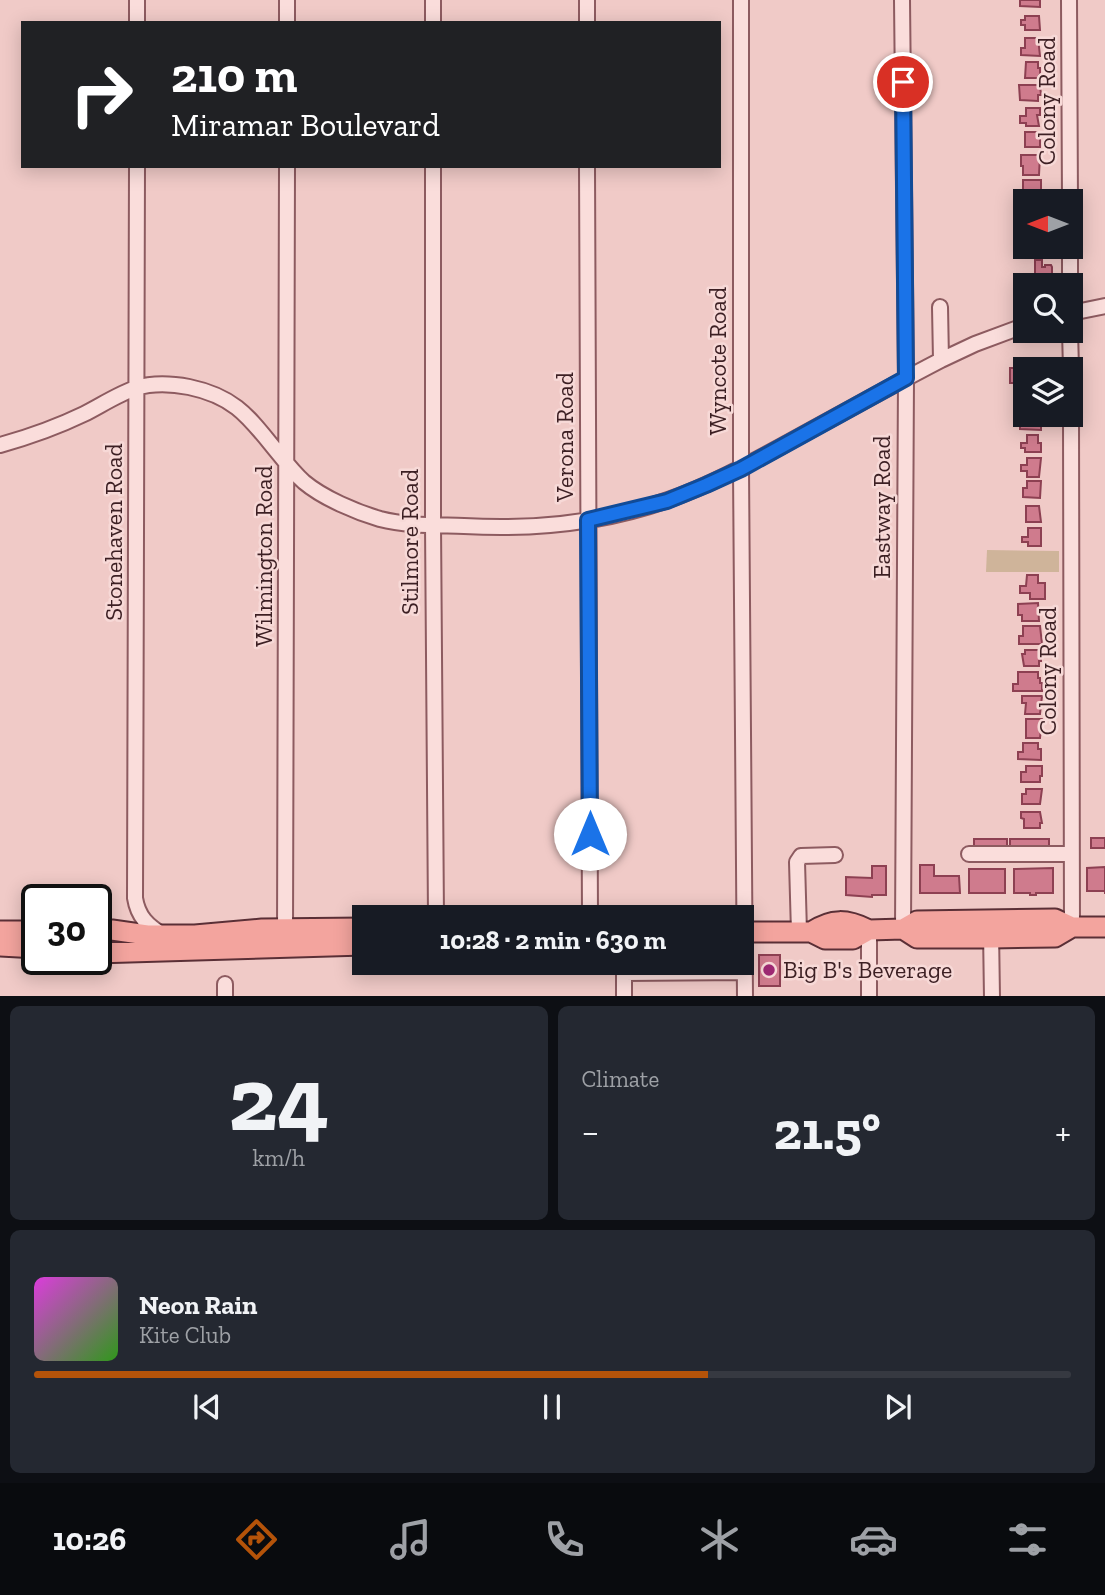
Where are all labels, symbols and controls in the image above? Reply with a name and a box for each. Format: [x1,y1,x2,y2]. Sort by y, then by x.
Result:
street label: Colony Road [1032,37,1061,165]
text: 210 m [171,46,297,105]
icon: right [56,49,147,140]
pin [873,52,933,112]
icon: arrive [884,63,922,101]
text: Miramar Boulevard [171,106,440,144]
north arrow [1013,189,1083,259]
map controls [1013,189,1083,427]
button: search [1013,273,1083,343]
street label: Wyncote Road [703,287,732,435]
button: layers [1013,357,1083,427]
street label: Verona Road [550,372,579,503]
street label: Eastway Road [867,435,896,579]
street label: Stonehaven Road [99,443,128,621]
street label: Wilmington Road [249,465,278,647]
street label: Stilmore Road [395,469,424,615]
street label: Colony Road [1033,607,1062,735]
position arrow [553,797,627,871]
speed limit sign: 30 [21,884,112,975]
text: 10:28 · 2 min · 630 m [440,924,666,956]
place label: Big B's Beverage [783,955,952,984]
marker: Big B's Beverage [761,962,777,978]
text: 24 [228,1044,329,1153]
text: Climate [582,1065,659,1093]
text: 21.5° [774,1100,881,1162]
text: − [582,1109,599,1155]
text: + [1055,1109,1071,1155]
text: km/h [253,1144,305,1172]
text: Neon Rain [139,1289,257,1321]
text: Kite Club [139,1321,231,1349]
icon: previous [188,1388,226,1426]
icon: pause [533,1388,571,1426]
icon: next [879,1388,917,1426]
icon: directions [232,1515,281,1564]
icon: music [386,1515,435,1564]
icon: phone [540,1515,589,1564]
icon: climate [695,1515,744,1564]
icon: car [849,1515,898,1564]
icon: filters [1003,1515,1052,1564]
text: 10:26 [53,1520,126,1558]

